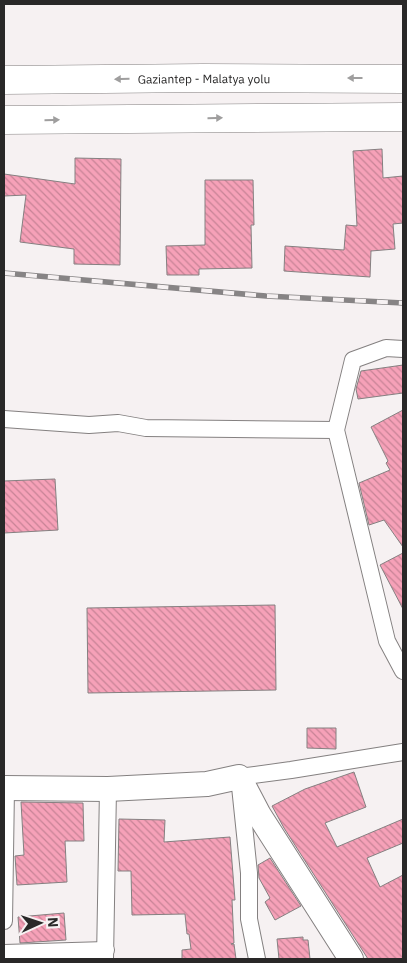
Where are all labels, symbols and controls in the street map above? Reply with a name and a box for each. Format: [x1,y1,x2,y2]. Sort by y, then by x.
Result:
street label: Gaziantep - Malatya yolu [138,70,270,86]
one-way arrow [346,74,362,82]
one-way arrow [114,75,130,83]
one-way arrow [207,114,223,122]
one-way arrow [45,116,61,124]
north arrow [15,898,65,948]
text: N [44,917,62,928]

